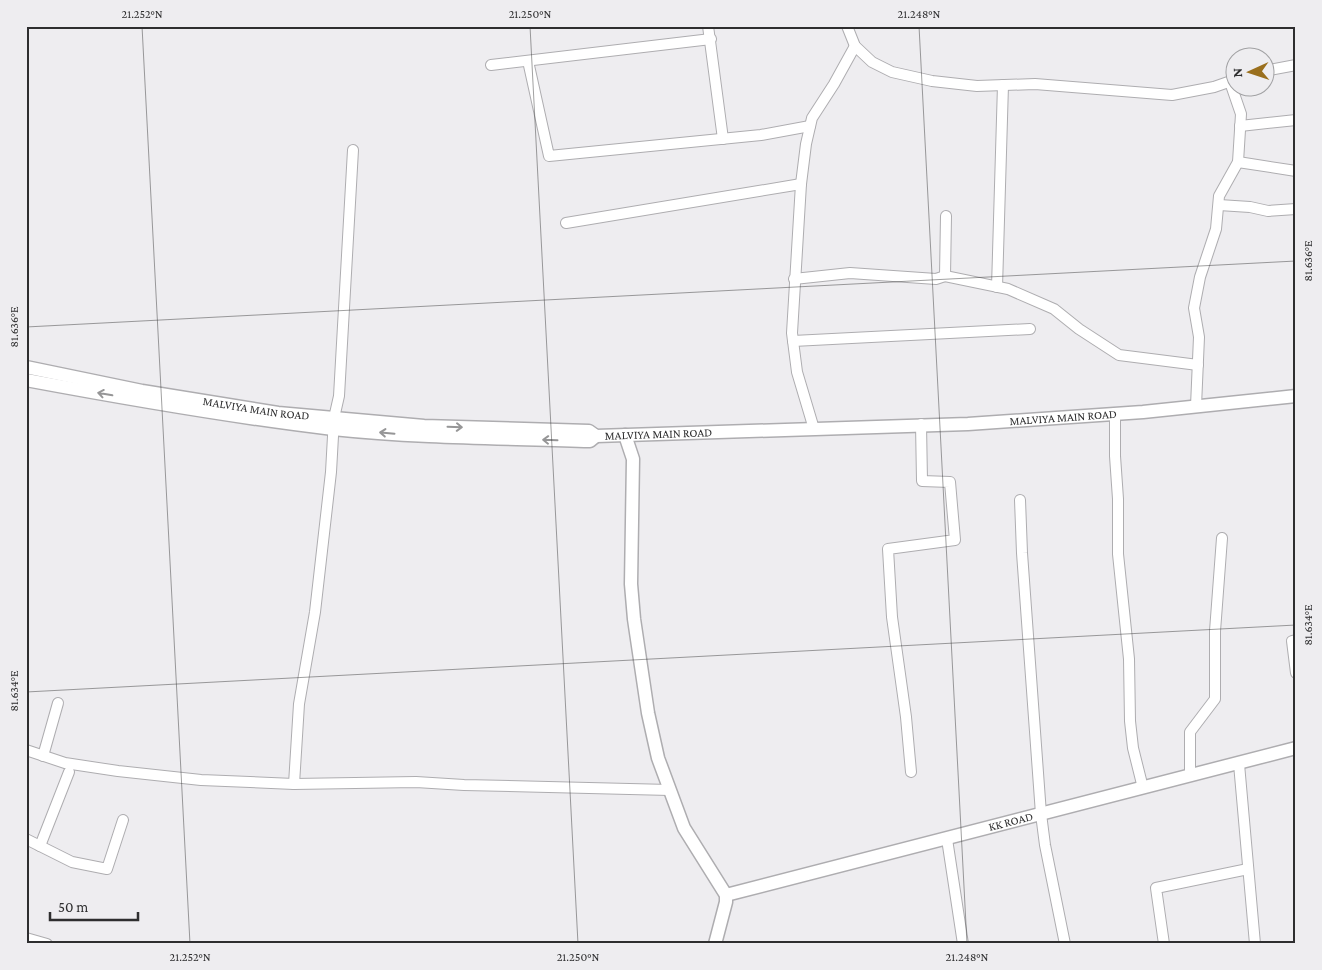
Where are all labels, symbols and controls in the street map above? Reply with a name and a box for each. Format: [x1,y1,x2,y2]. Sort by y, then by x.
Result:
text: 21.252°N [121,7,163,21]
text: 21.250°N [509,7,551,21]
text: 21.248°N [898,7,940,21]
north arrow [1224,48,1274,98]
text: N [1229,67,1245,78]
text: 81.636°E [1301,240,1315,281]
text: 81.636°E [7,306,21,347]
one-way arrow [98,389,114,399]
street label: MALVIYA MAIN ROAD [202,394,310,423]
street label: MALVIYA MAIN ROAD [1009,407,1117,428]
one-way arrow [446,422,463,432]
street label: MALVIYA MAIN ROAD [605,425,712,443]
one-way arrow [380,429,396,438]
one-way arrow [542,435,558,445]
text: 81.634°E [1301,604,1315,646]
text: 81.634°E [7,670,21,712]
street label: KK ROAD [987,809,1034,834]
scale bar [50,890,138,922]
text: 50 m [58,899,88,915]
text: 21.252°N [169,950,211,964]
text: 21.250°N [557,950,599,964]
text: 21.248°N [946,950,988,964]

